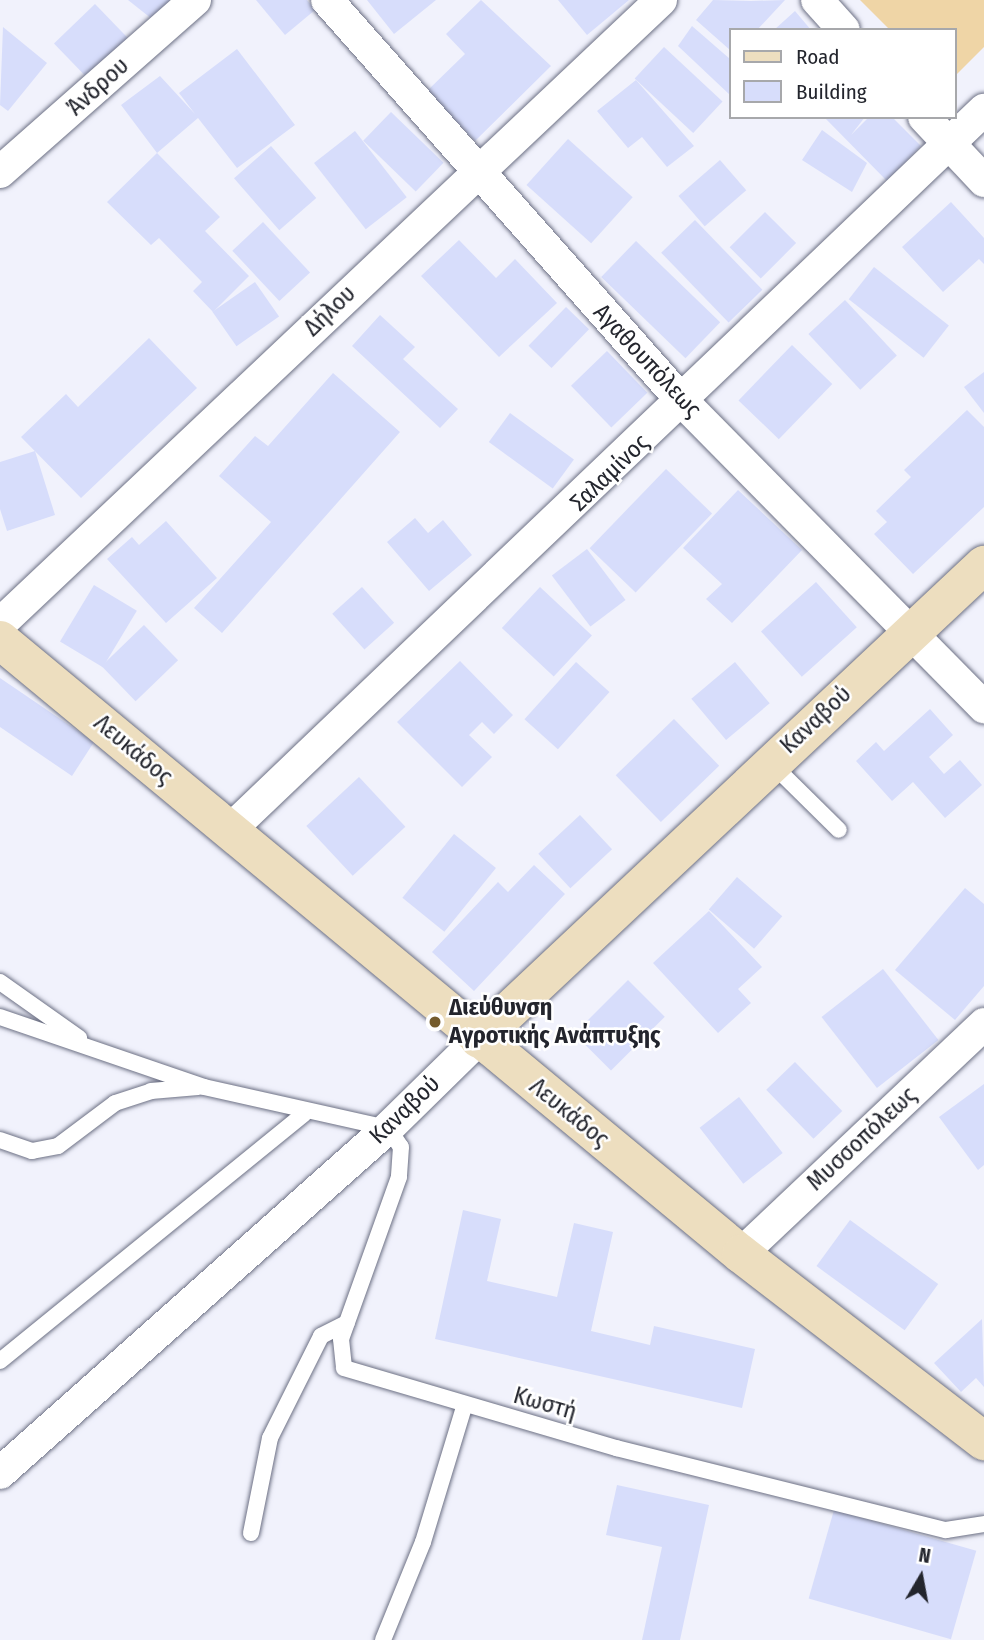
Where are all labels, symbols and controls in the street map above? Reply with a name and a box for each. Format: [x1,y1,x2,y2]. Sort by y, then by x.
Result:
legend [729,28,956,119]
text: Road [796,44,840,70]
street label: Άνδρου [61,52,135,122]
text: Building [796,79,867,105]
street label: Δήλου [298,279,362,343]
street label: Αγαθουπόλεως [587,298,707,424]
street label: Σαλαμίνος [565,429,655,517]
street label: Καναβού [775,680,857,760]
street label: Λευκάδος [88,709,178,791]
place label: Διεύθυνση Αγροτικής Ανάπτυξης [449,994,660,1050]
marker: Διεύθυνση Αγροτικής Ανάπτυξης [427,1014,443,1030]
street label: Καναβού [364,1070,446,1150]
street label: Λευκάδος [523,1072,615,1154]
street label: Μυσσοπόλεως [801,1081,923,1197]
street label: Κωστή [510,1381,580,1427]
north arrow [886,1542,956,1612]
text: N [917,1544,932,1568]

